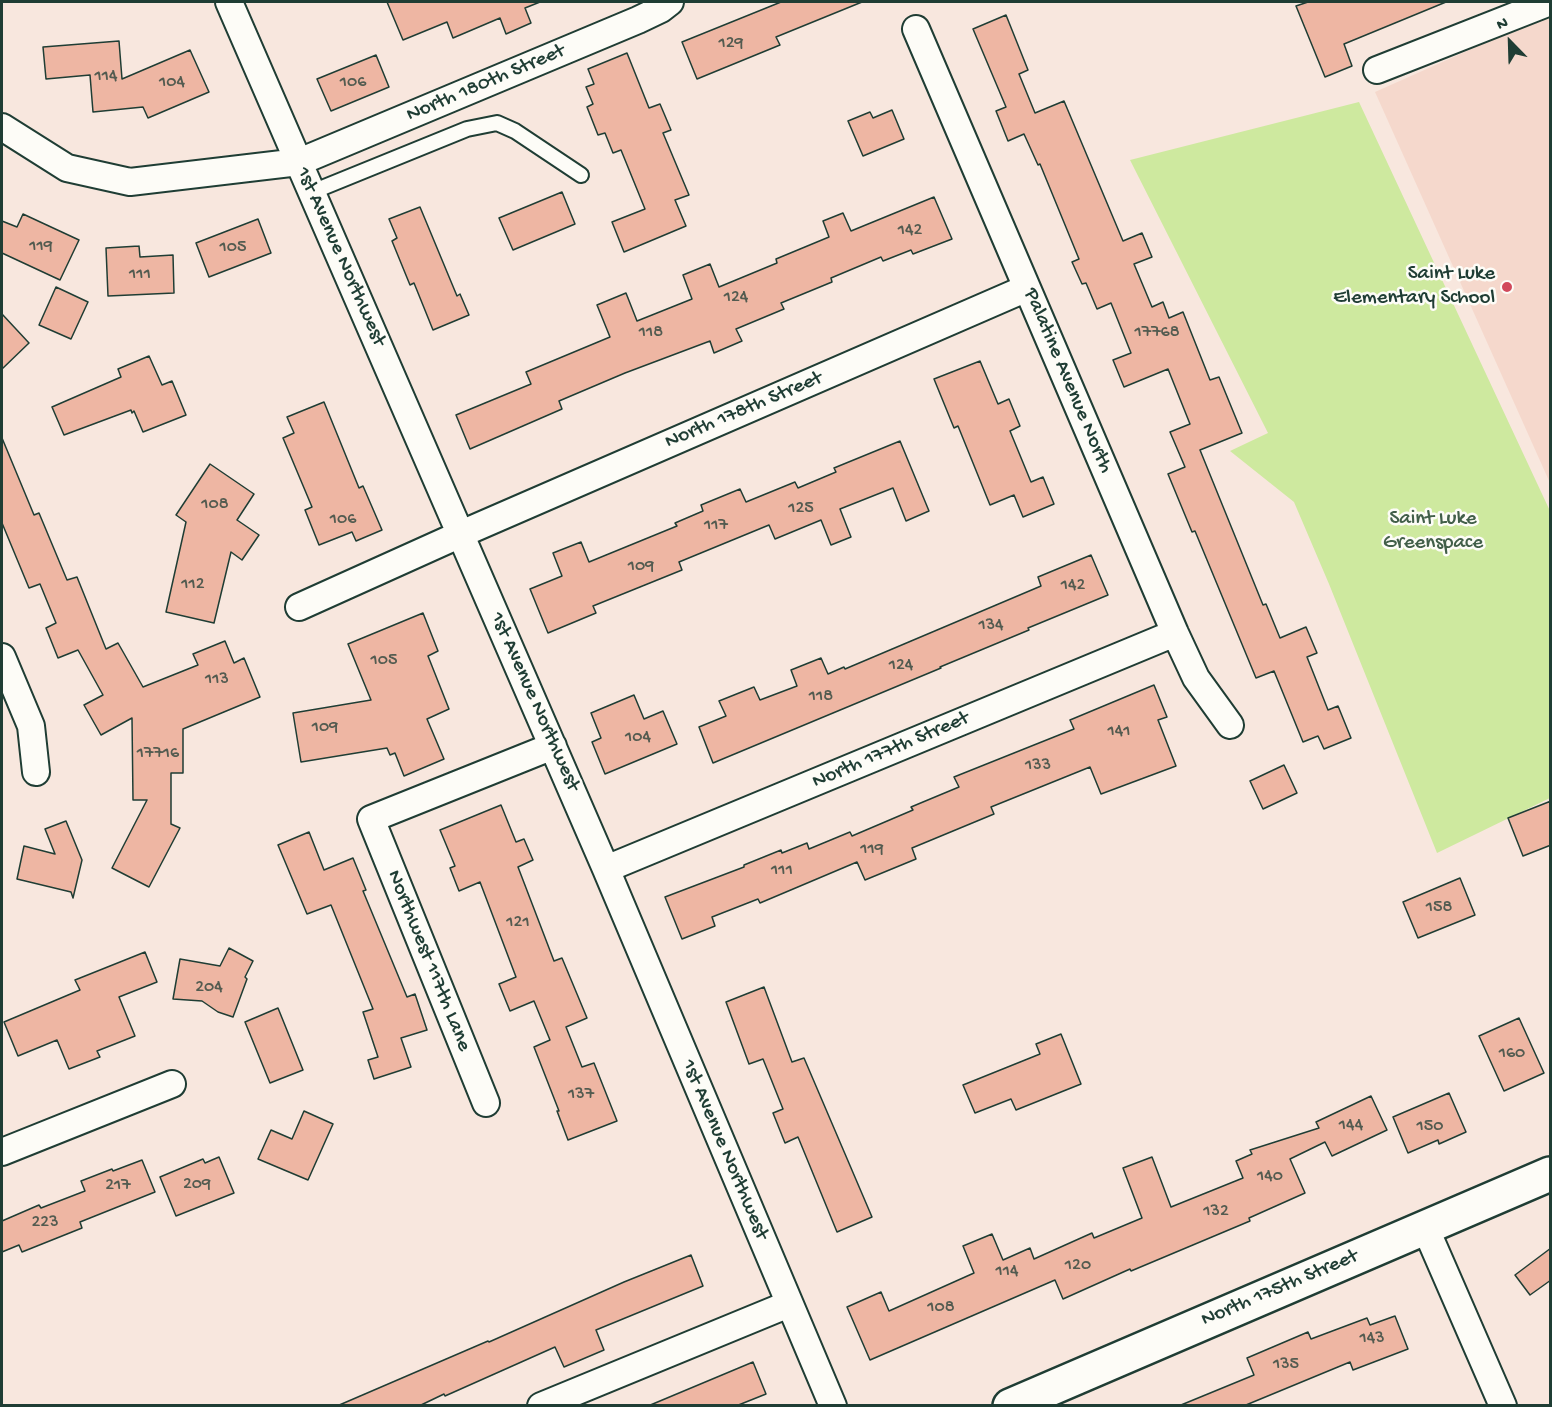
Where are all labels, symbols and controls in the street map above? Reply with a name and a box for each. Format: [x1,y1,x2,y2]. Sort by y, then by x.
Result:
north arrow [1480,12,1540,72]
text: N [1494,14,1511,36]
house number: 129 [718,33,744,55]
street label: North 180th Street [403,39,569,129]
house number: 114 [94,66,118,88]
house number: 104 [159,72,185,94]
house number: 106 [340,72,366,94]
street label: 1st Avenue Northwest [289,164,391,350]
house number: 142 [898,220,922,242]
house number: 119 [29,236,53,258]
house number: 105 [220,237,246,259]
place label: Saint Luke Elementary School [1333,262,1495,312]
house number: 111 [129,264,151,286]
marker: Saint Luke Elementary School [1500,280,1514,294]
street label: Palatine Avenue North [1017,285,1117,477]
house number: 124 [724,287,748,309]
house number: 118 [639,322,663,344]
house number: 17768 [1135,322,1179,344]
street label: North 178th Street [661,366,827,456]
house number: 108 [201,494,229,516]
house number: 125 [788,498,814,520]
park label: Saint Luke Greenspace [1383,507,1483,557]
house number: 106 [330,509,356,531]
house number: 117 [704,515,728,537]
house number: 109 [628,556,654,578]
house number: 112 [181,574,205,596]
house number: 142 [1061,575,1085,597]
street label: 1st Avenue Northwest [483,609,585,795]
house number: 134 [978,615,1004,637]
house number: 105 [371,650,397,672]
house number: 124 [889,655,913,677]
house number: 113 [205,669,229,691]
house number: 118 [809,686,833,708]
street label: North 177th Street [809,707,973,795]
house number: 109 [312,717,338,739]
house number: 141 [1107,721,1131,743]
house number: 104 [625,727,651,749]
house number: 17716 [137,743,179,765]
house number: 133 [1025,755,1051,777]
house number: 119 [860,839,884,861]
house number: 111 [771,860,793,882]
street label: Northwest 117th Lane [380,867,476,1055]
house number: 158 [1426,897,1452,919]
house number: 121 [506,912,530,934]
house number: 204 [195,977,223,999]
house number: 160 [1499,1043,1525,1065]
street label: 1st Avenue Northwest [675,1056,773,1244]
house number: 137 [568,1084,594,1106]
house number: 144 [1339,1115,1363,1137]
house number: 150 [1417,1116,1443,1138]
house number: 140 [1257,1166,1283,1188]
house number: 209 [183,1174,211,1196]
house number: 217 [105,1175,131,1197]
house number: 132 [1203,1201,1229,1223]
house number: 223 [32,1212,58,1234]
street label: North 175th Street [1198,1245,1362,1333]
house number: 120 [1065,1255,1091,1277]
house number: 114 [995,1261,1019,1283]
house number: 108 [927,1297,955,1319]
house number: 143 [1359,1328,1385,1350]
house number: 135 [1273,1354,1299,1376]

